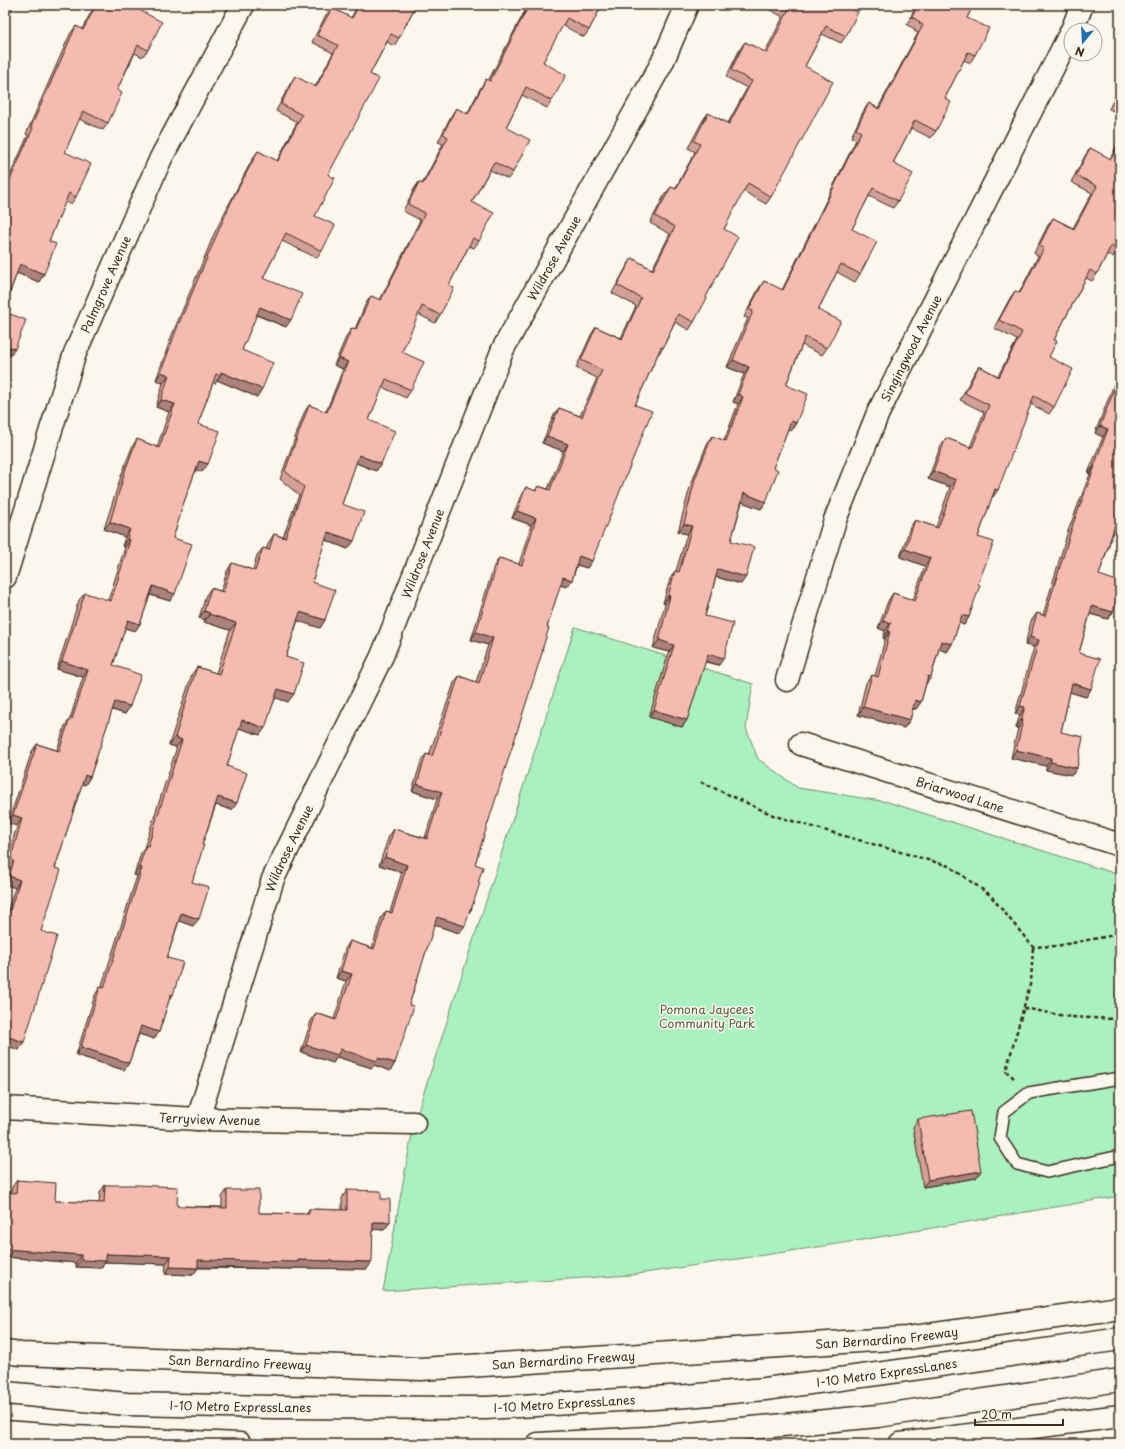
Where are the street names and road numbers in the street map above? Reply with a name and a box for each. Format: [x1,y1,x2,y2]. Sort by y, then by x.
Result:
street label: Wildrose Avenue [523,212,585,304]
street label: Palmgrove Avenue [76,233,135,336]
street label: Singingwood Avenue [876,291,946,405]
street label: Wildrose Avenue [397,505,448,601]
street label: Briarwood Lane [914,772,1007,817]
street label: Wildrose Avenue [261,801,317,894]
street label: Terryview Avenue [159,1108,261,1129]
street label: San Bernardino Freeway [815,1322,959,1353]
street label: San Bernardino Freeway [491,1346,635,1373]
street label: San Bernardino Freeway [168,1351,312,1374]
street label: I-10 Metro ExpressLanes [815,1354,959,1391]
street label: I-10 Metro ExpressLanes [493,1390,636,1417]
street label: I-10 Metro ExpressLanes [169,1396,312,1416]

